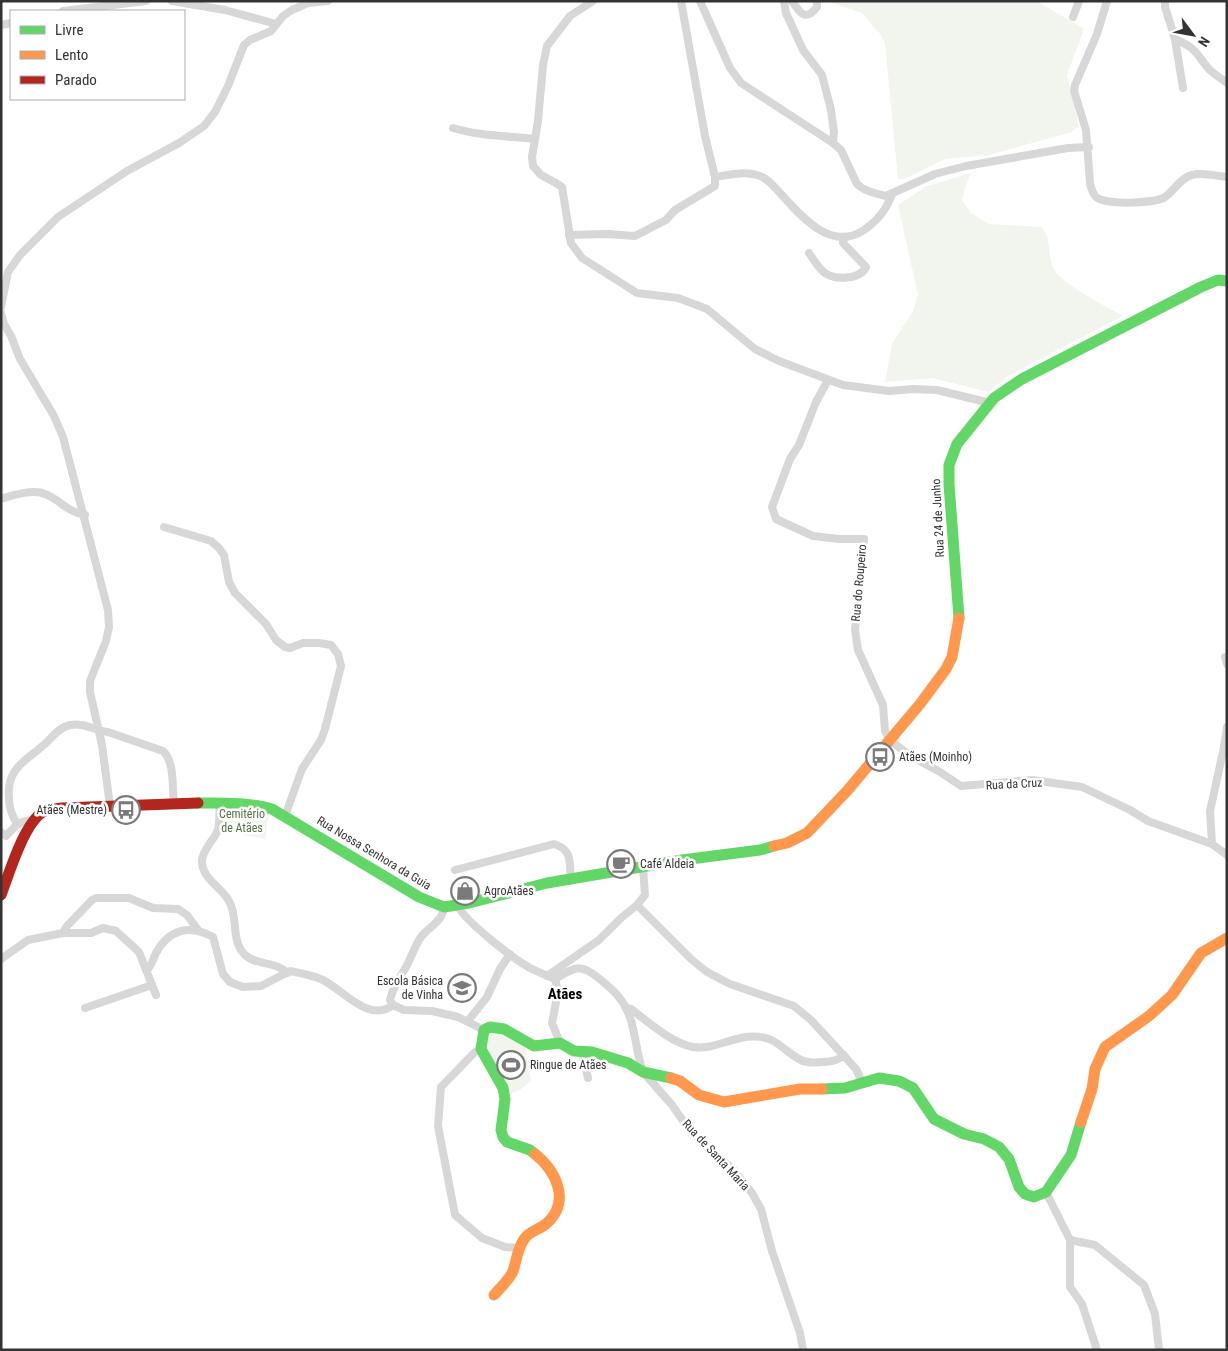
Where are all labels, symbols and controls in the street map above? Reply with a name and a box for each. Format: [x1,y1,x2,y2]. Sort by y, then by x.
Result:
legend [10,10,185,100]
north arrow [1168,10,1218,60]
text: Livre [55,21,83,39]
text: N [1195,34,1213,50]
text: Lento [55,46,88,64]
text: Parado [55,71,97,89]
street label: Rua 24 de Junho [929,478,947,558]
street label: Rua do Roupeiro [849,544,869,622]
bus stop icon: Atães (Moinho) [865,742,895,772]
place label: Atães (Moinho) [899,750,972,764]
street label: Rua da Cruz [985,776,1043,792]
bus stop icon: Atães (Mestre) [111,795,141,825]
place label: Atães (Mestre) [37,803,107,817]
park label: Cemitério de Atães [219,807,265,835]
street label: Rua Nossa Senhora da Guia [314,813,434,893]
cafe icon: Café Aldeia [606,849,636,879]
place label: Café Aldeia [640,857,695,871]
shop icon: AgroAtães [450,876,480,906]
place label: AgroAtães [484,884,534,898]
school or university icon: Escola Básica de Vinha [447,973,477,1003]
place label: Escola Básica de Vinha [377,974,443,1002]
district label: Atães [548,985,582,1003]
sports icon: Ringue de Atães [496,1050,526,1080]
place label: Ringue de Atães [530,1058,607,1072]
street label: Rua de Santa Maria [680,1117,753,1194]

